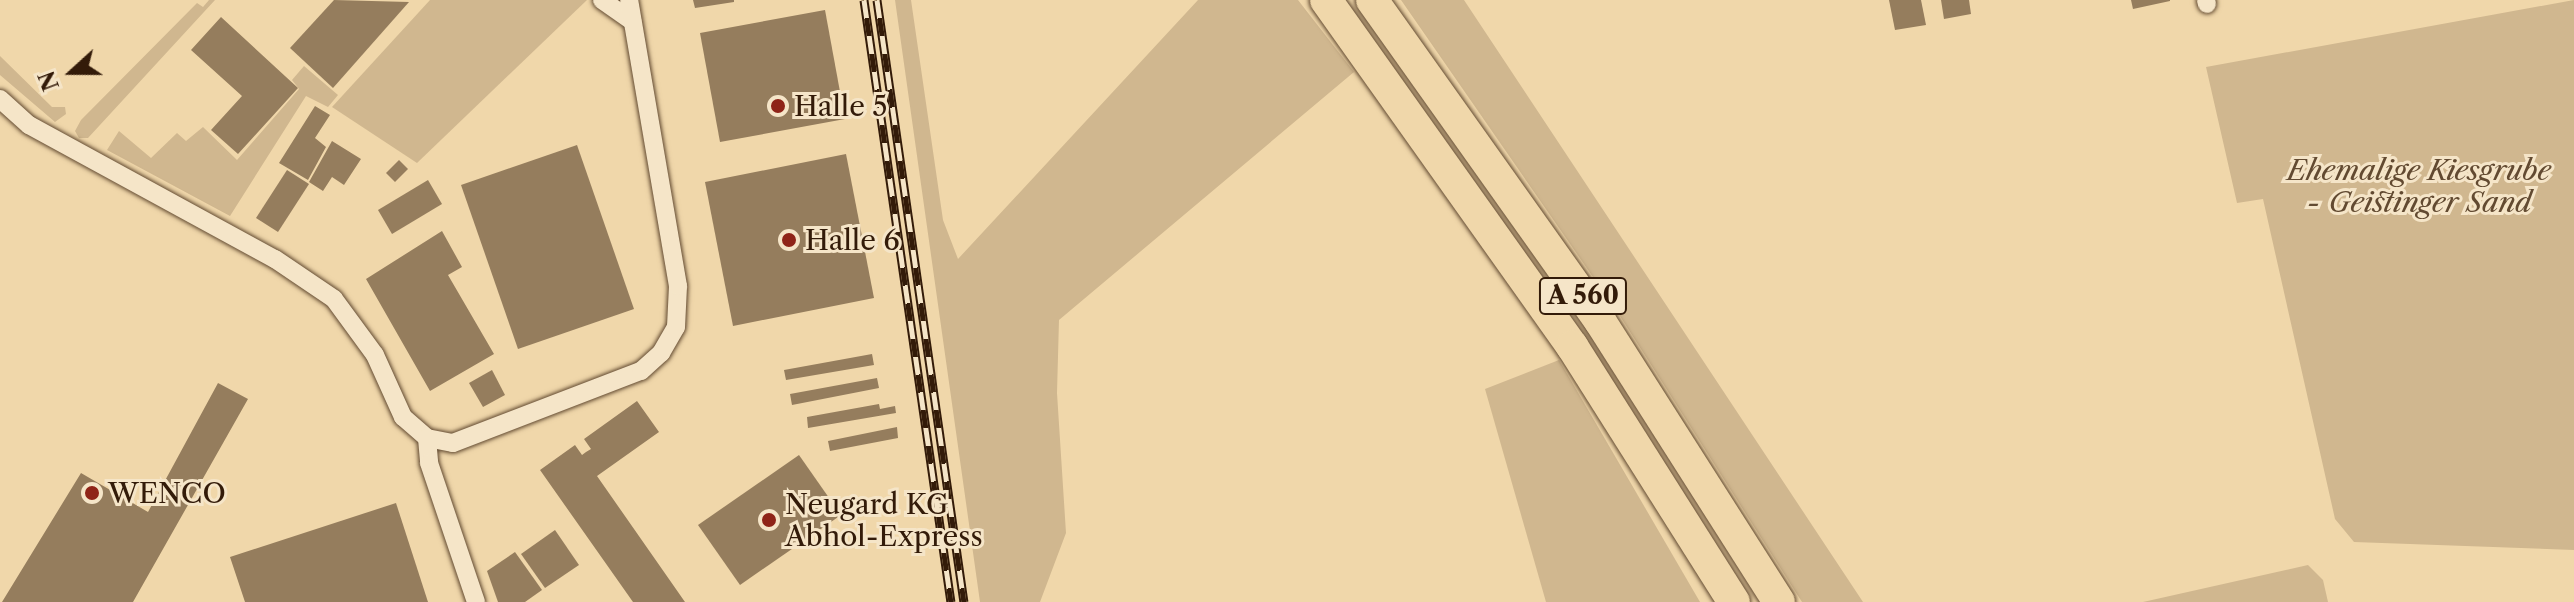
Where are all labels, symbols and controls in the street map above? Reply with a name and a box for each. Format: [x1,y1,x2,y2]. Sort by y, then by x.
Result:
north arrow [32,32,112,112]
text: N [33,67,65,95]
place label: Halle 5 [794,89,888,123]
marker: Halle 5 [769,97,787,115]
park label: Ehemalige Kiesgrube - Geistinger Sand [2287,153,2551,219]
place label: Halle 6 [805,223,900,257]
marker: Halle 6 [780,231,798,249]
road number: A 560 [1537,274,1629,318]
place label: WENCO [108,476,226,510]
marker: WENCO [83,484,101,502]
place label: Neugard KG Abhol-Express [785,487,983,553]
marker: Neugard KG Abhol-Express [760,511,778,529]

